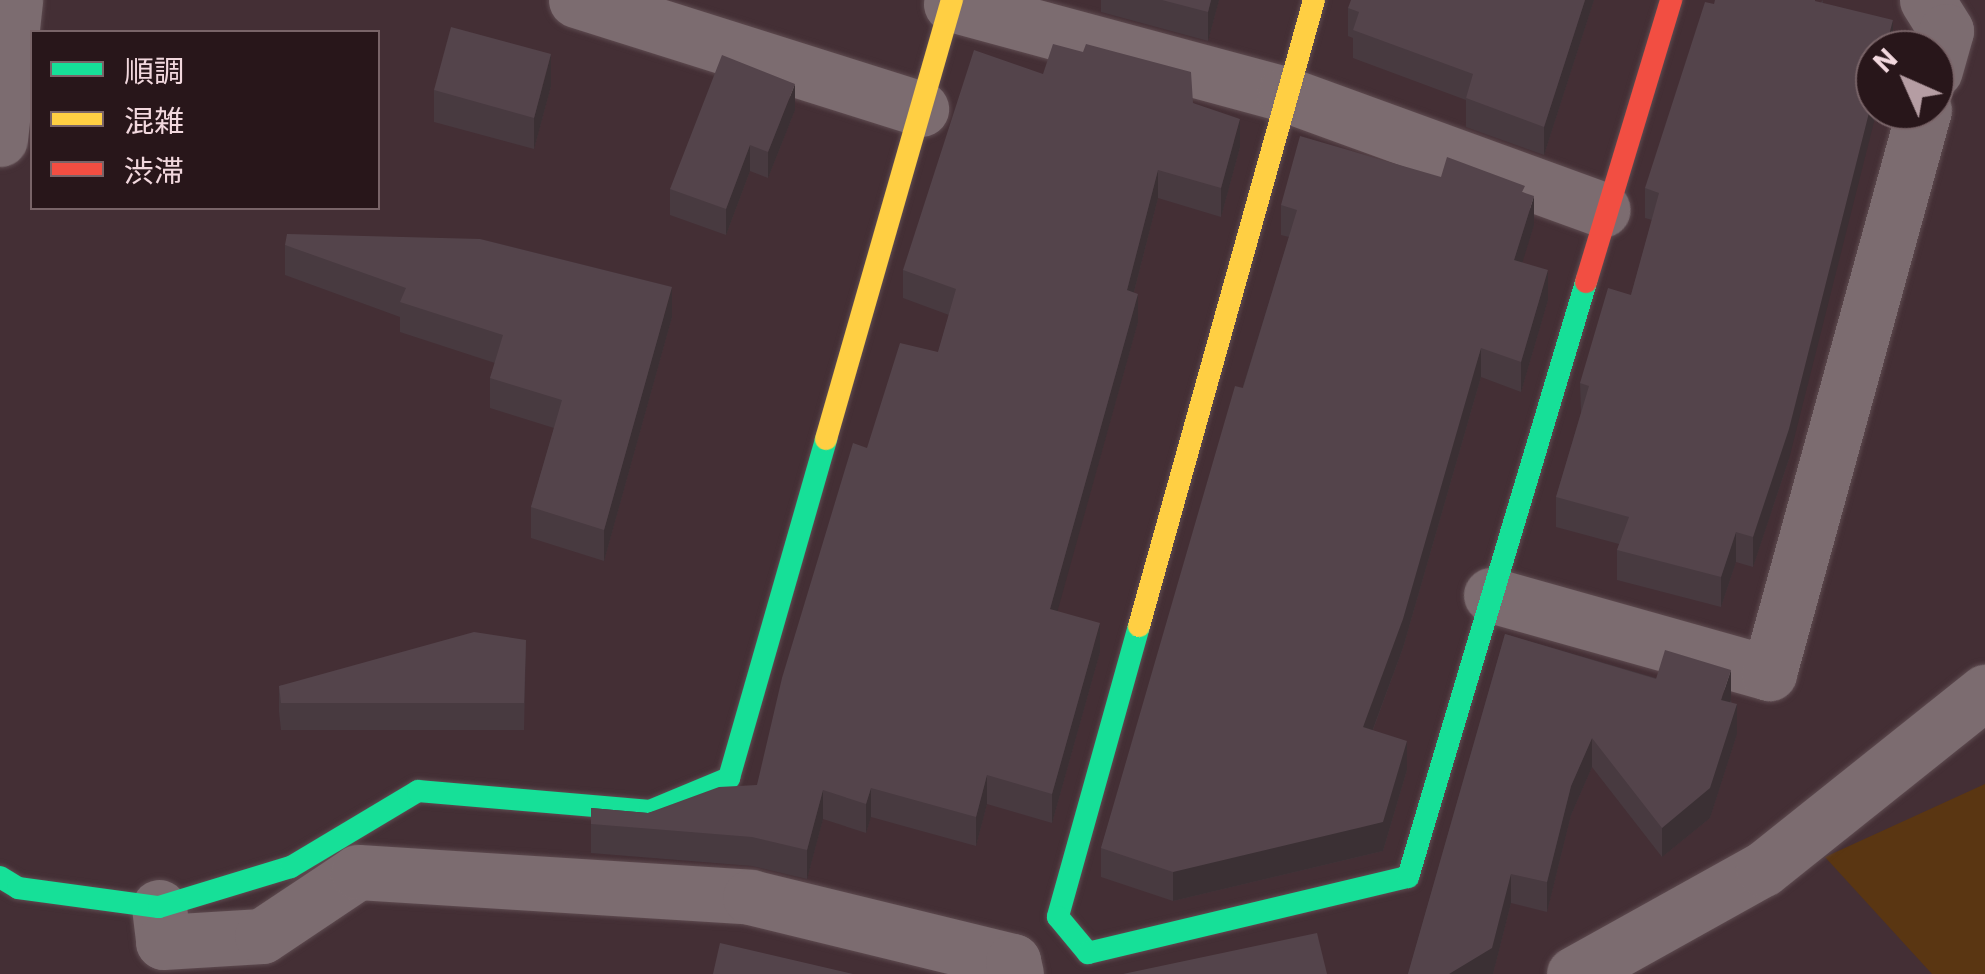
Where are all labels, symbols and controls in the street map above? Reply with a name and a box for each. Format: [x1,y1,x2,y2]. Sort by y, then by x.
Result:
legend [30,30,380,210]
north arrow [1855,30,1955,130]
text: N [1865,40,1905,80]
text: 順調 [124,51,184,90]
text: 混雑 [124,101,184,140]
text: 渋滞 [124,151,184,190]

